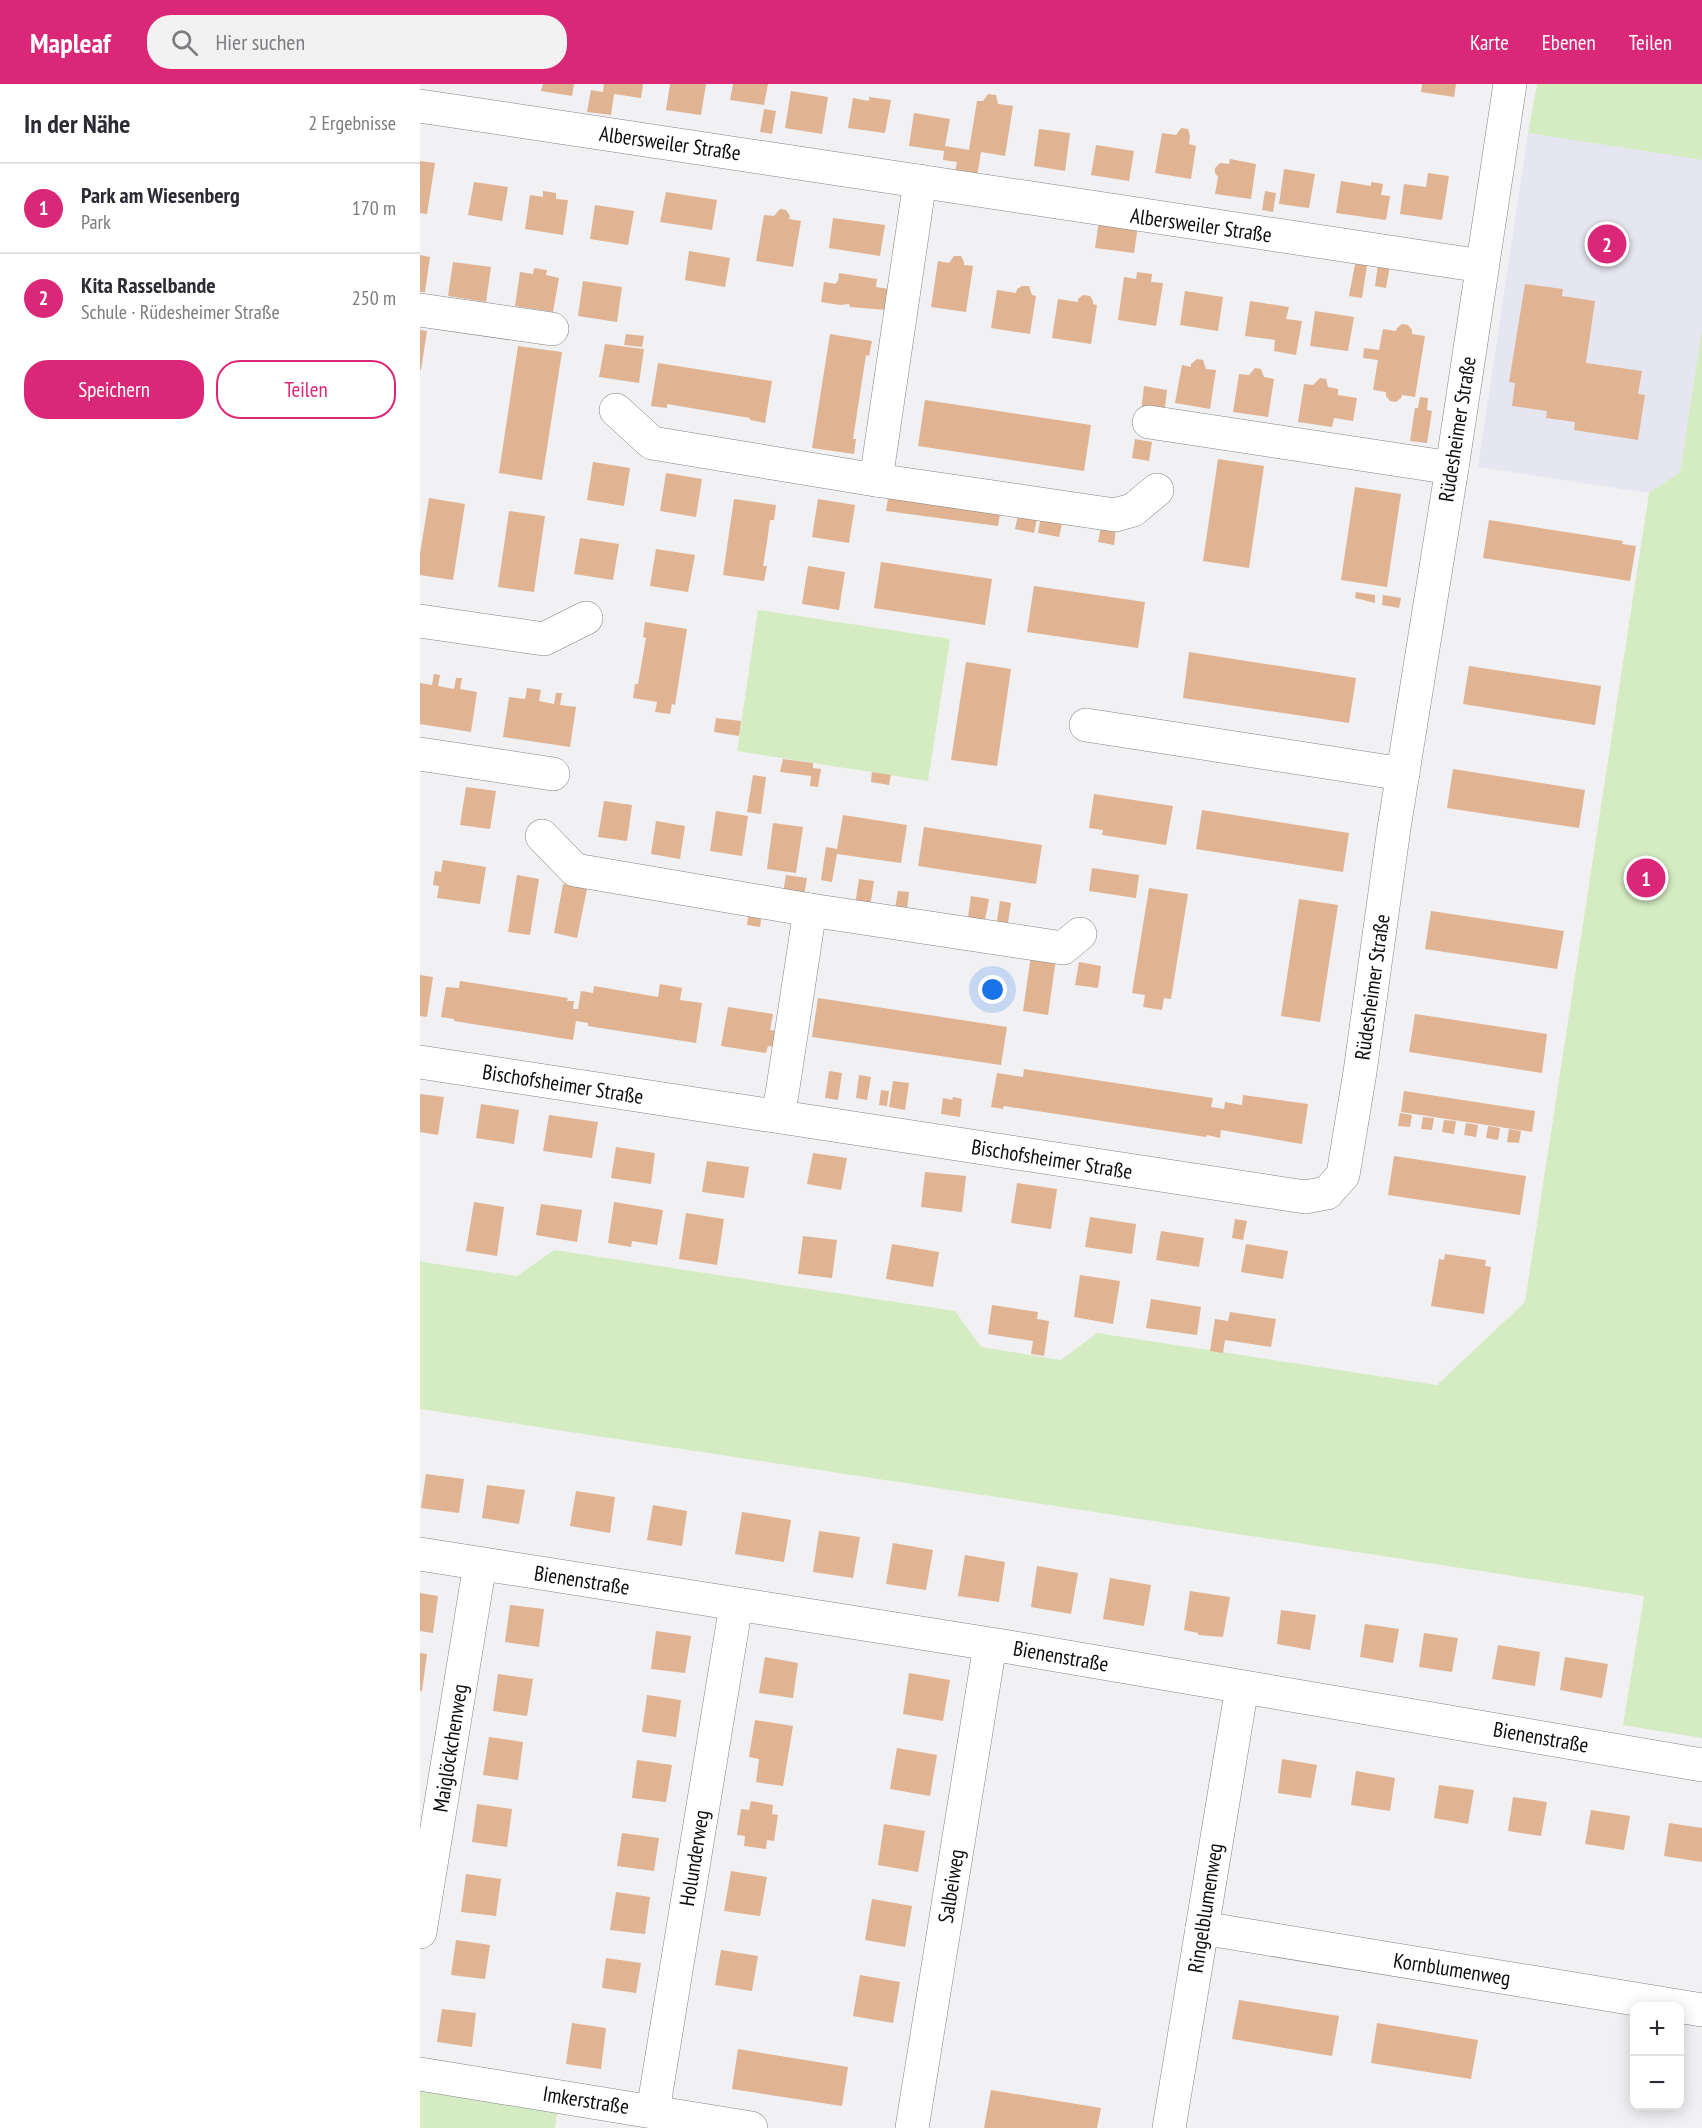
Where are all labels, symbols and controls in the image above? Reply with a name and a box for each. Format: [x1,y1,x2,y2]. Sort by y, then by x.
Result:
search box [147,15,567,69]
text: Mapleaf [30,24,111,61]
icon: search [168,26,201,59]
text: Hier suchen [216,28,305,56]
text: Karte [1470,29,1509,56]
text: Ebenen [1542,29,1596,56]
text: Teilen [1629,29,1672,56]
text: In der Nähe [24,107,130,140]
text: 2 Ergebnisse [308,110,396,136]
street label: Albersweiler Straße [598,120,742,166]
text: Park am Wiesenberg [81,181,240,209]
text: 1 [39,195,48,221]
text: 170 m [352,195,396,221]
street label: Albersweiler Straße [1129,202,1273,248]
text: Park [81,209,111,235]
pin: 2 [1588,222,1626,266]
text: Kita Rasselbande [81,271,216,299]
text: 2 [39,285,48,311]
text: 250 m [352,285,396,311]
text: Schule · Rüdesheimer Straße [81,299,280,325]
street label: Rüdesheimer Straße [1432,354,1482,504]
button: Speichern [24,360,204,419]
button: Teilen [216,360,396,419]
pin: 1 [1626,856,1666,900]
street label: Rüdesheimer Straße [1348,912,1396,1062]
your location [978,975,1007,1004]
street label: Bischofsheimer Straße [481,1058,645,1110]
street label: Bischofsheimer Straße [970,1133,1134,1185]
street label: Bienenstraße [532,1559,632,1601]
street label: Bienenstraße [1011,1634,1111,1678]
street label: Maiglöckchenweg [427,1682,473,1814]
street label: Bienenstraße [1491,1715,1591,1759]
street label: Holunderweg [673,1808,715,1908]
street label: Ringelblumenweg [1181,1841,1229,1975]
street label: Salbeiweg [932,1847,970,1925]
street label: Kornblumenweg [1392,1946,1512,1992]
map controls [1630,2002,1684,2110]
button: + [1630,2002,1684,2056]
button: − [1630,2056,1684,2110]
street label: Imkerstraße [541,2080,631,2120]

